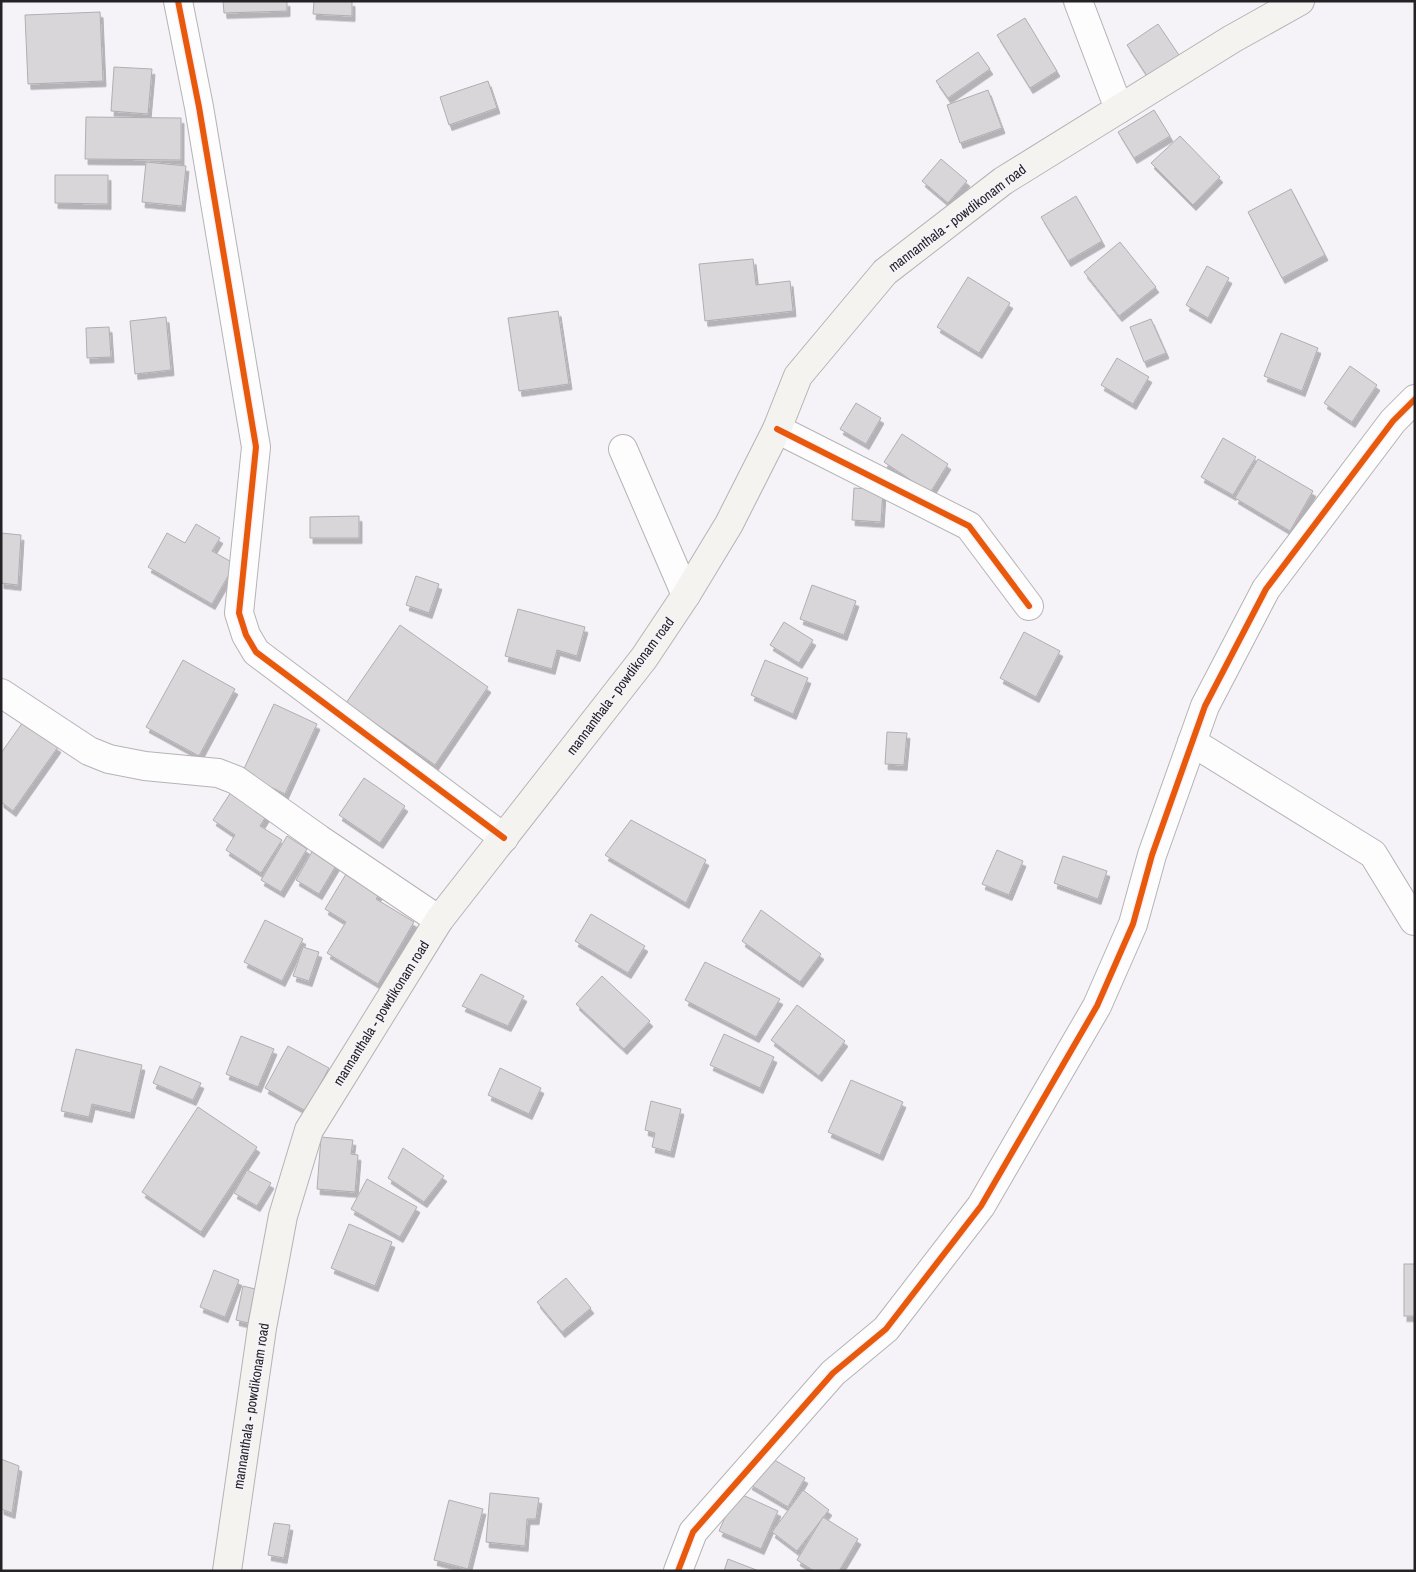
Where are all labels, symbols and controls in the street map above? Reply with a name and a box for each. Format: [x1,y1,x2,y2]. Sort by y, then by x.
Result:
street label: mannanthala - powdikonam road [885,160,1029,276]
street label: mannanthala - powdikonam road [562,614,678,758]
street label: mannanthala - powdikonam road [329,937,433,1089]
street label: mannanthala - powdikonam road [229,1322,273,1490]

